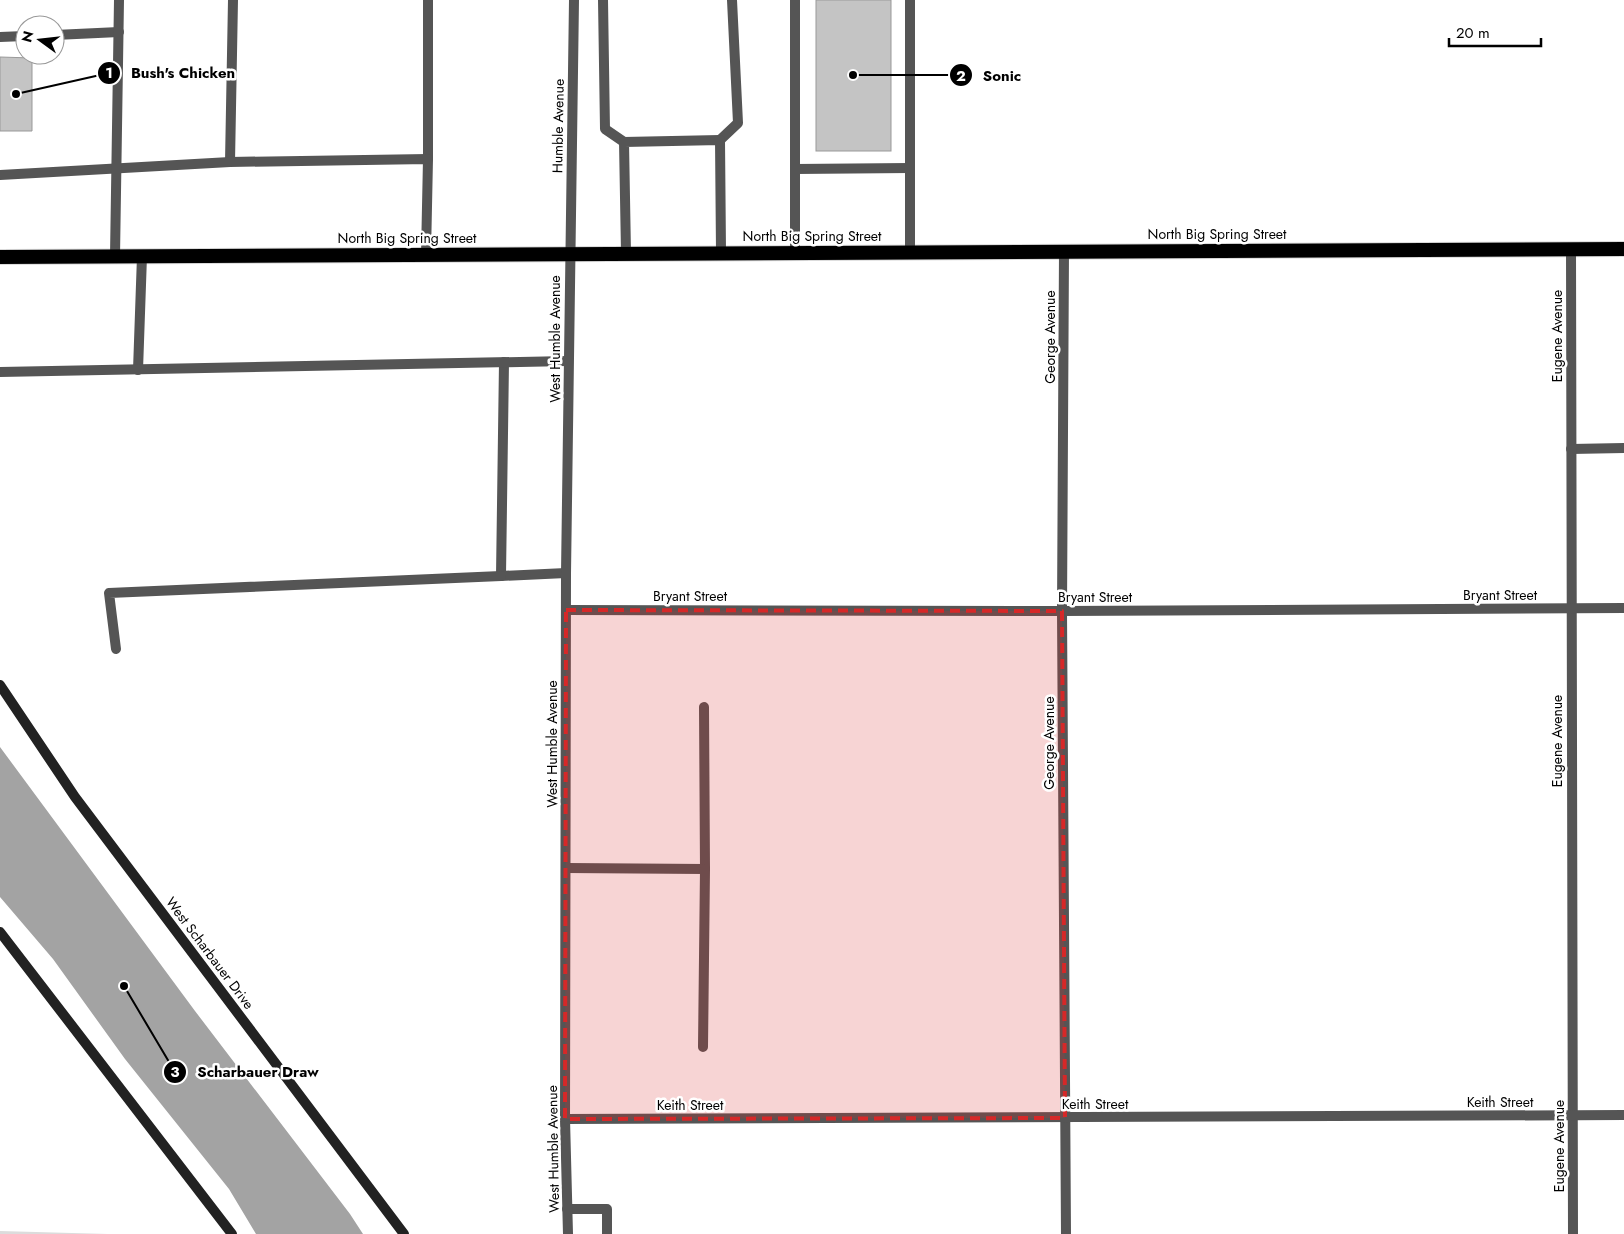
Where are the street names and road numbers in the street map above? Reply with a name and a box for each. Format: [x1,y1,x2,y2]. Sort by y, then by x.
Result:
street label: Humble Avenue [547,79,569,173]
street label: North Big Spring Street [1148,224,1287,244]
street label: North Big Spring Street [743,226,882,246]
street label: North Big Spring Street [338,228,477,248]
street label: West Humble Avenue [545,275,565,403]
street label: George Avenue [1040,290,1060,384]
street label: Eugene Avenue [1547,290,1567,382]
street label: Bryant Street [1463,585,1538,605]
street label: Bryant Street [653,586,728,606]
street label: Bryant Street [1058,587,1133,607]
street label: West Humble Avenue [542,680,562,808]
street label: Eugene Avenue [1547,695,1567,787]
street label: George Avenue [1039,696,1059,790]
street label: West Scharbauer Drive [161,893,259,1013]
street label: West Humble Avenue [542,1085,564,1213]
street label: Keith Street [1467,1092,1534,1112]
street label: Keith Street [1062,1094,1129,1114]
street label: Keith Street [657,1095,724,1115]
street label: Eugene Avenue [1549,1100,1569,1192]

